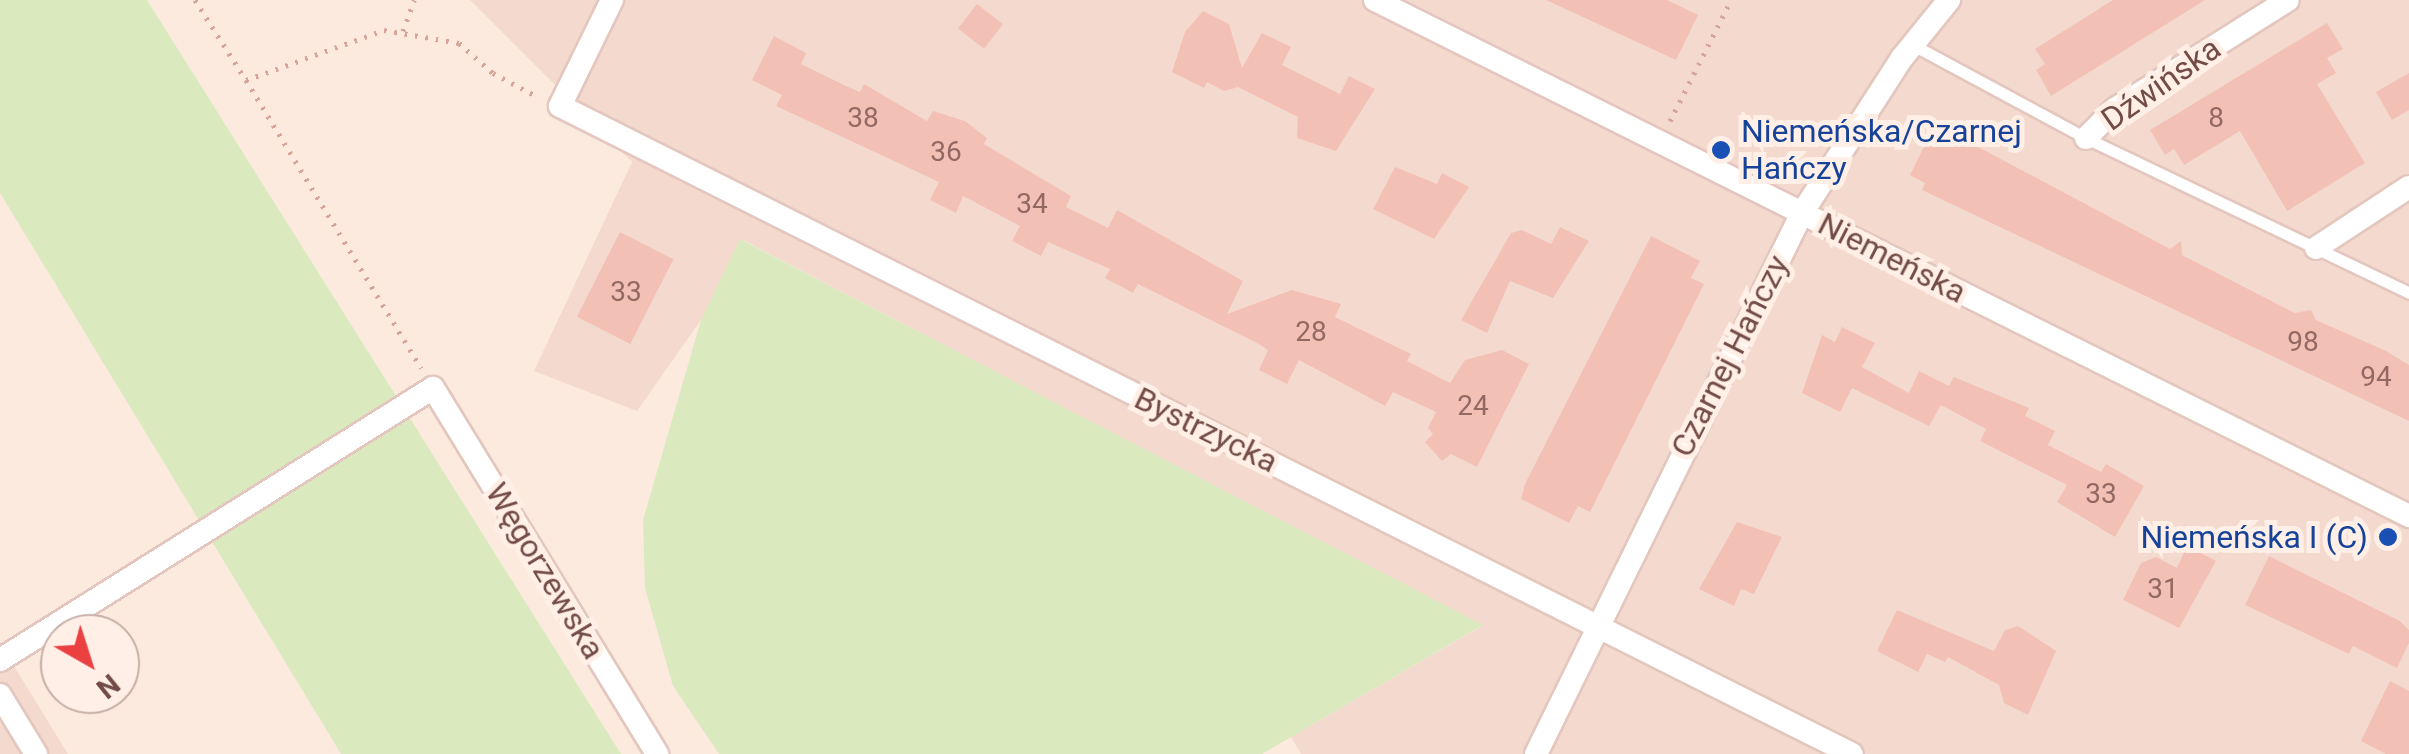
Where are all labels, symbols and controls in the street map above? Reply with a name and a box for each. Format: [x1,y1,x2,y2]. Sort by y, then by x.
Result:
street label: Dźwińska [2094,29,2228,139]
house number: 38 [847,101,879,135]
house number: 8 [2208,101,2224,135]
place label: Niemeńska/Czarnej Hańczy [1741,113,2022,188]
house number: 36 [930,135,962,169]
marker: Niemeńska/Czarnej Hańczy [1710,139,1732,161]
house number: 34 [1016,187,1048,221]
street label: Niemeńska [1812,204,1972,312]
street label: Czarnej Hańczy [1663,249,1797,463]
house number: 33 [610,275,642,309]
house number: 28 [1295,315,1327,349]
house number: 98 [2287,325,2319,359]
house number: 94 [2360,360,2392,394]
street label: Bystrzycka [1128,379,1284,481]
house number: 24 [1457,389,1489,423]
street label: Węgorzewska [477,476,613,666]
house number: 33 [2085,477,2117,511]
place label: Niemeńska I (C) [2140,518,2368,556]
marker: Niemeńska I (C) [2377,526,2399,548]
house number: 31 [2147,572,2179,606]
north arrow [40,614,140,714]
text: N [90,667,126,705]

